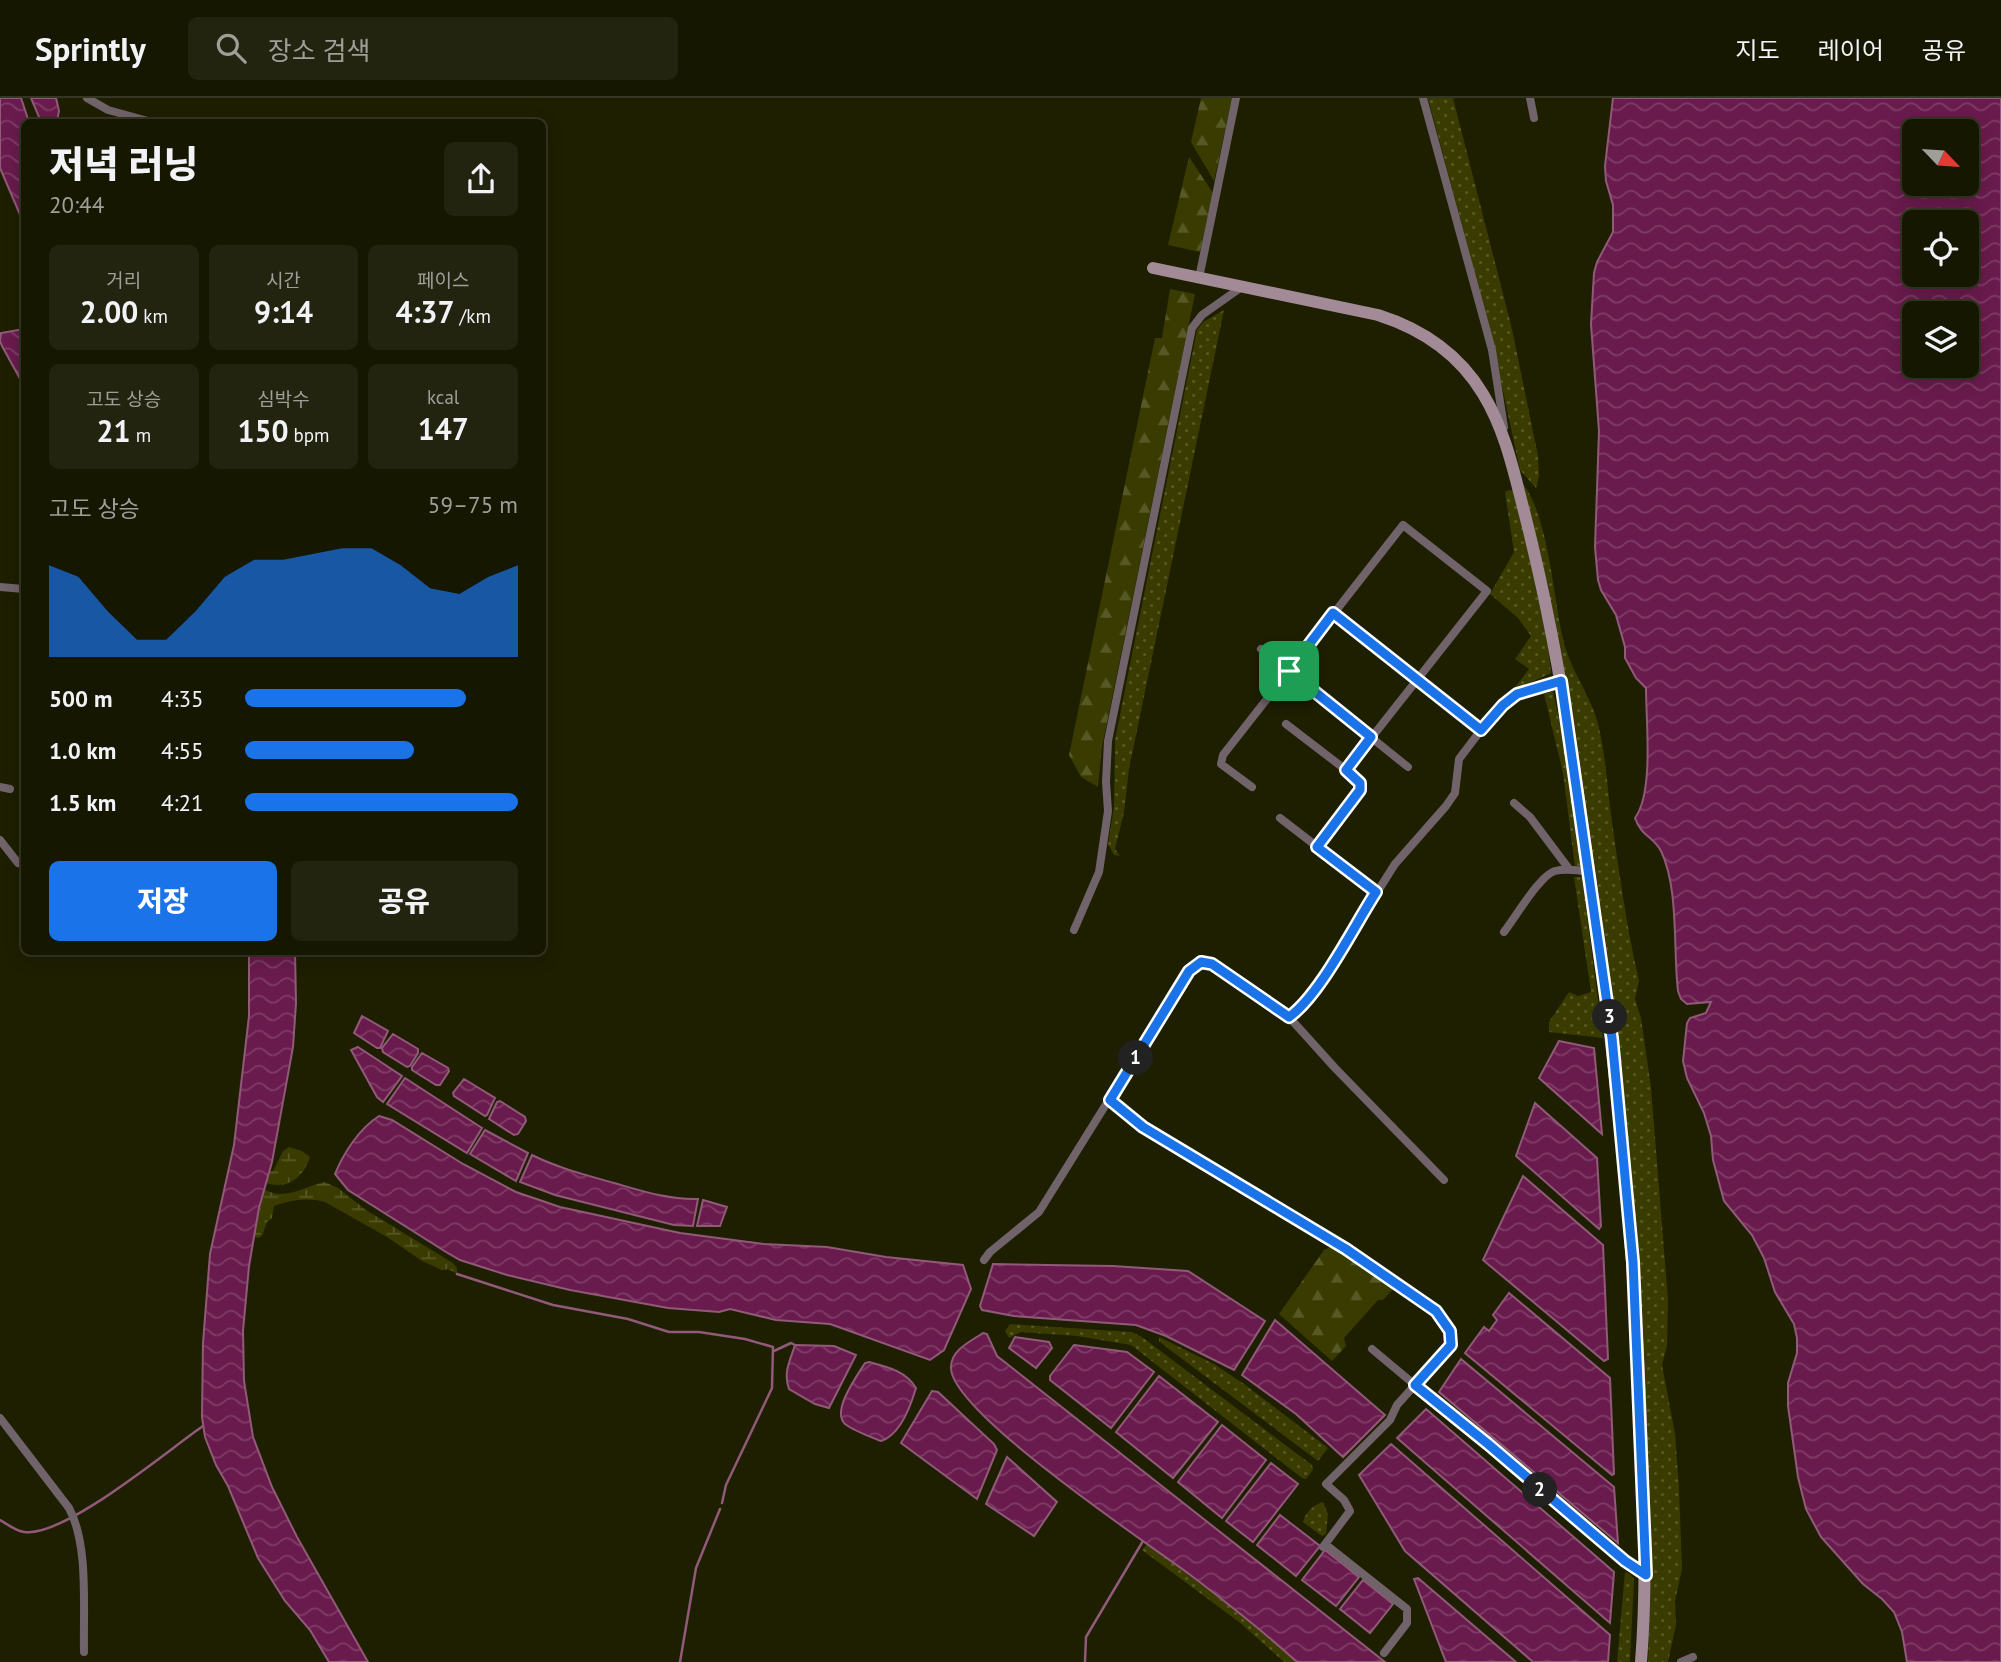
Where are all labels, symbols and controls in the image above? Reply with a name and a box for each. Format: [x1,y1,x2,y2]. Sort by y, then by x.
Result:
search box [188,17,678,80]
text: Sprintly [35,27,146,70]
icon: search [212,29,250,67]
text: 장소 검색 [268,34,370,67]
text: 지도 [1735,35,1780,66]
text: 레이어 [1818,35,1884,66]
text: 공유 [1922,35,1966,66]
north arrow [1902,119,1979,196]
map controls [1902,119,1979,378]
text: 저녁 러닝 [49,139,198,188]
button: share [444,142,518,216]
text: 20:44 [49,190,104,219]
button: locate [1902,210,1979,287]
text: 거리 [106,268,141,292]
text: 시간 [266,268,301,292]
text: 페이스 [417,268,469,292]
text: 2.00 [80,292,138,331]
text: 9:14 [254,292,313,331]
text: 4:37 [395,292,455,331]
button: layers [1902,301,1979,378]
text: km [138,304,168,328]
text: /km [455,304,491,328]
text: kcal [427,385,459,409]
text: 고도 상승 [86,387,161,411]
text: 심박수 [257,387,310,411]
text: 147 [418,409,469,448]
text: 21 [97,411,131,450]
text: 150 [237,411,288,450]
text: m [131,423,151,447]
text: bpm [288,423,330,447]
text: 59–75 m [428,490,518,519]
text: 고도 상승 [49,494,140,523]
pin [1259,641,1319,701]
icon: arrive [1270,652,1308,690]
text: 500 m [49,684,112,713]
text: 4:35 [161,684,204,713]
text: 1.0 km [49,736,116,765]
text: 4:55 [161,736,204,765]
text: 1.5 km [49,788,116,817]
text: 4:21 [161,788,204,817]
button: 저장 [49,861,277,941]
button: 공유 [291,861,518,941]
pin: 3 [1592,1000,1628,1034]
text: 3 [1604,1004,1615,1028]
pin: 1 [1118,1040,1154,1076]
text: 1 [1130,1045,1141,1069]
pin: 2 [1522,1472,1558,1508]
text: 2 [1534,1477,1545,1501]

